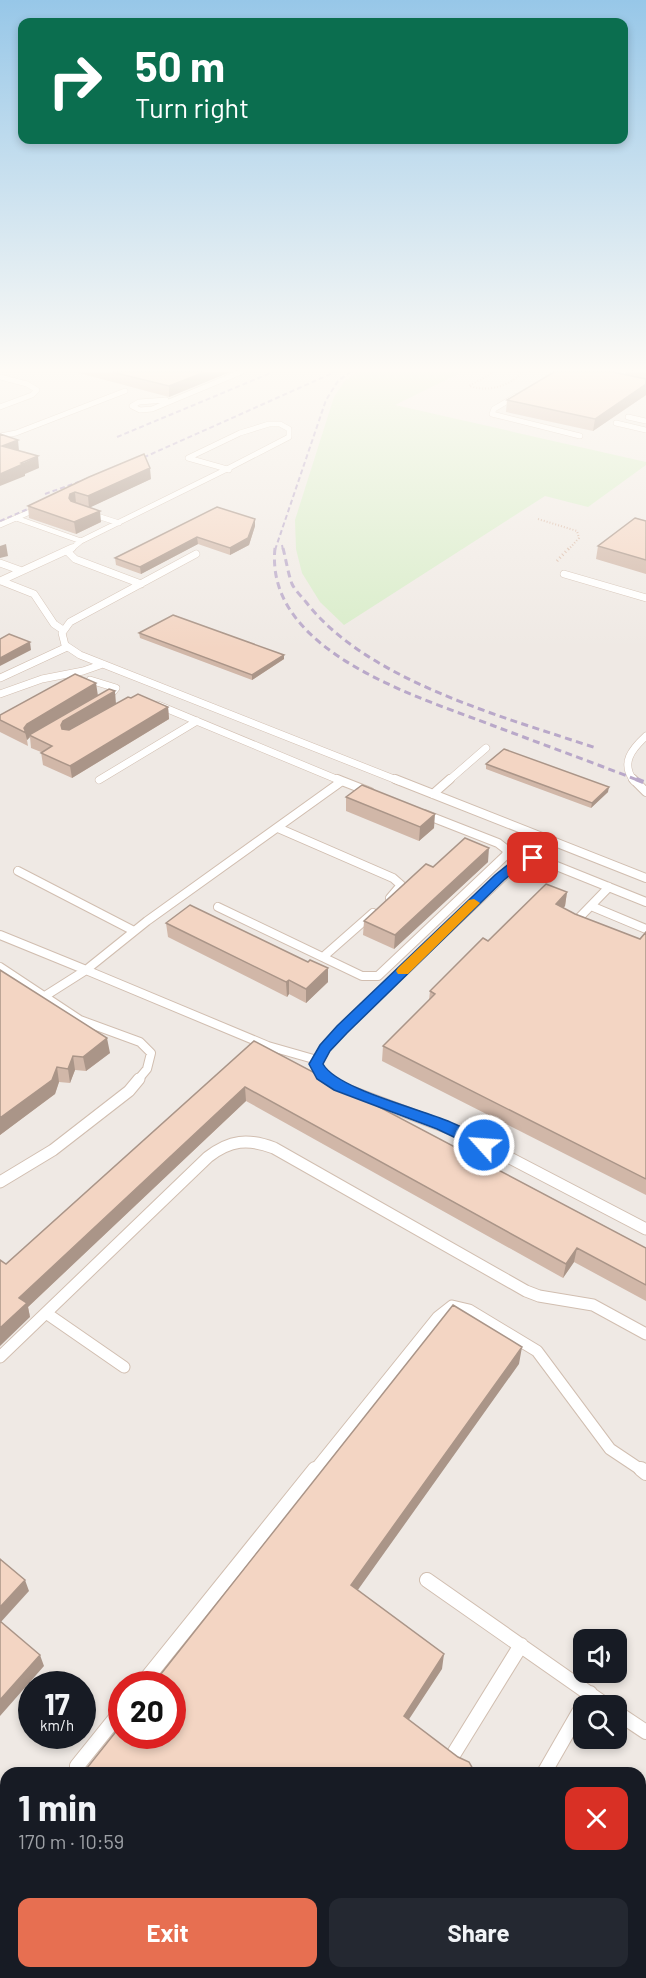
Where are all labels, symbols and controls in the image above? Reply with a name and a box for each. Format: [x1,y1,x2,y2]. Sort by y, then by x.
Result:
text: 50 m [135,40,225,90]
icon: right [36,42,114,120]
text: Turn right [135,91,249,123]
pin [507,832,558,883]
icon: arrive [516,841,549,874]
position arrow [452,1113,516,1177]
map controls [573,1629,627,1749]
button: sound [573,1629,627,1683]
speed limit sign: 20 [108,1671,186,1749]
text: 17 [44,1685,70,1721]
button: search [573,1695,627,1749]
text: km/h [40,1716,74,1734]
text: 1 min [18,1785,97,1828]
button: close [565,1787,628,1850]
text: 170 m · 10:59 [18,1829,124,1853]
button: Exit [18,1898,317,1967]
button: Share [329,1898,628,1967]

